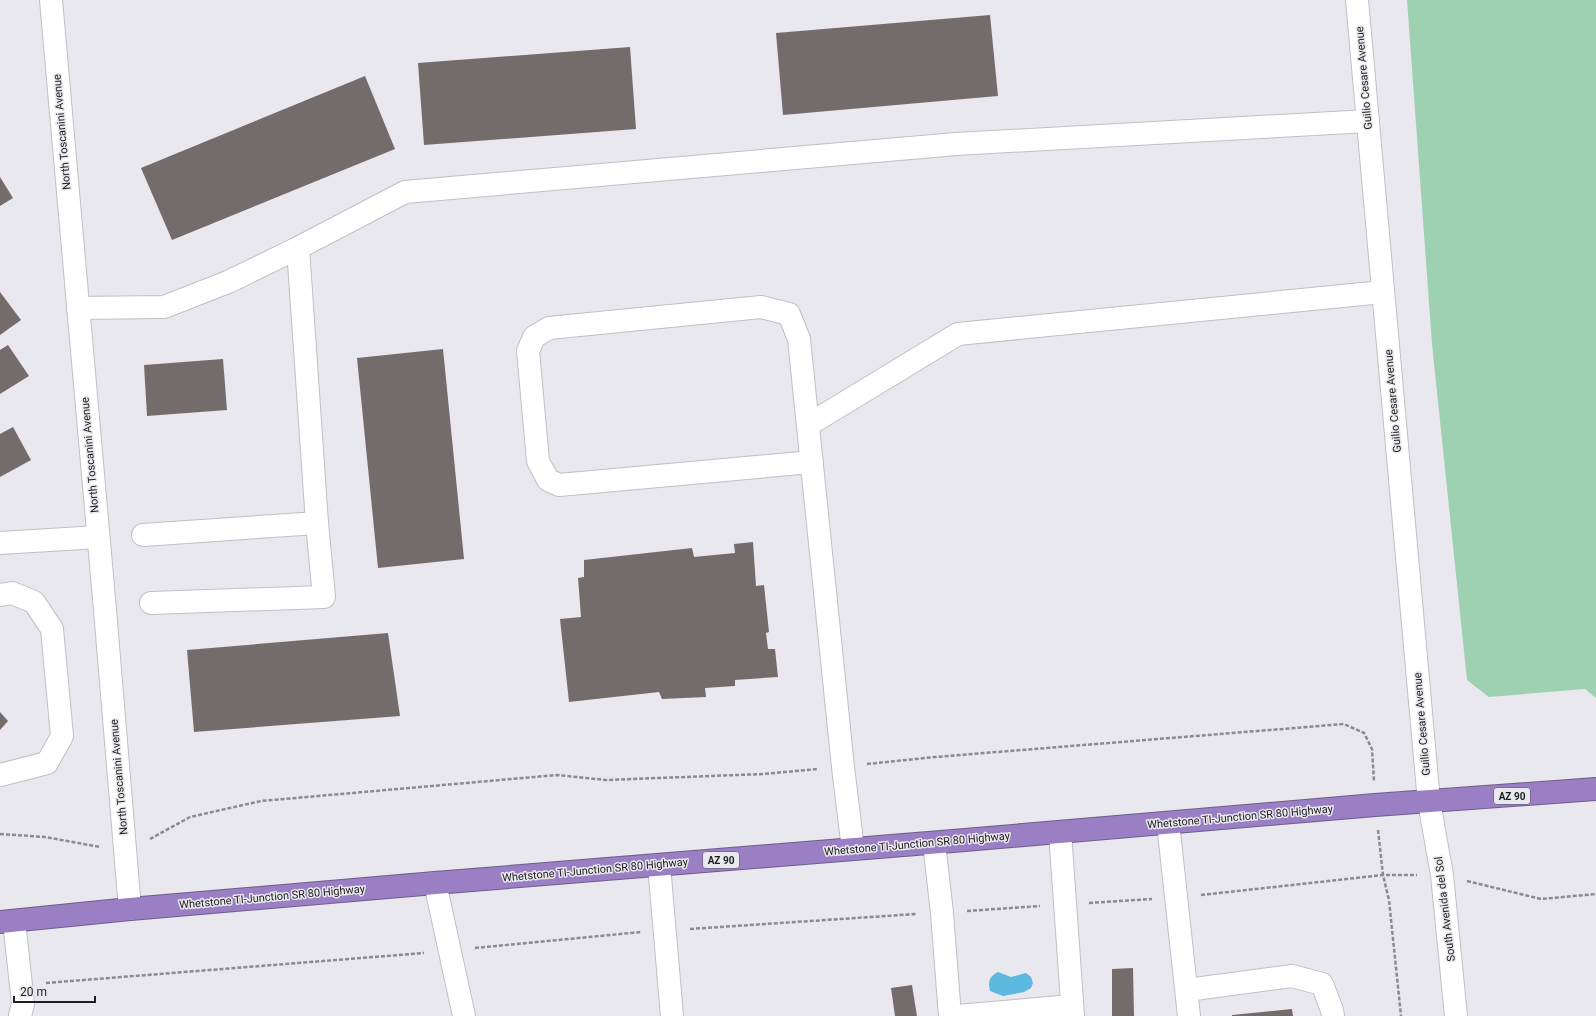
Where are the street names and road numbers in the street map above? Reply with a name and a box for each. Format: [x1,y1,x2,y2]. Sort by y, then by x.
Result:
street label: Guilio Cesare Avenue [1353,26,1375,130]
street label: North Toscanini Avenue [50,73,74,190]
street label: Guilio Cesare Avenue [1382,349,1404,453]
street label: North Toscanini Avenue [78,396,102,513]
street label: Guilio Cesare Avenue [1411,672,1433,776]
street label: North Toscanini Avenue [107,718,131,835]
road number: AZ 90 [1494,788,1530,804]
street label: Whetstone TI-Junction SR 80 Highway [1147,802,1334,832]
street label: Whetstone TI-Junction SR 80 Highway [824,829,1011,859]
road number: AZ 90 [703,852,739,868]
street label: Whetstone TI-Junction SR 80 Highway [502,855,689,885]
street label: South Avenida del Sol [1432,856,1458,962]
street label: Whetstone TI-Junction SR 80 Highway [179,882,366,912]

